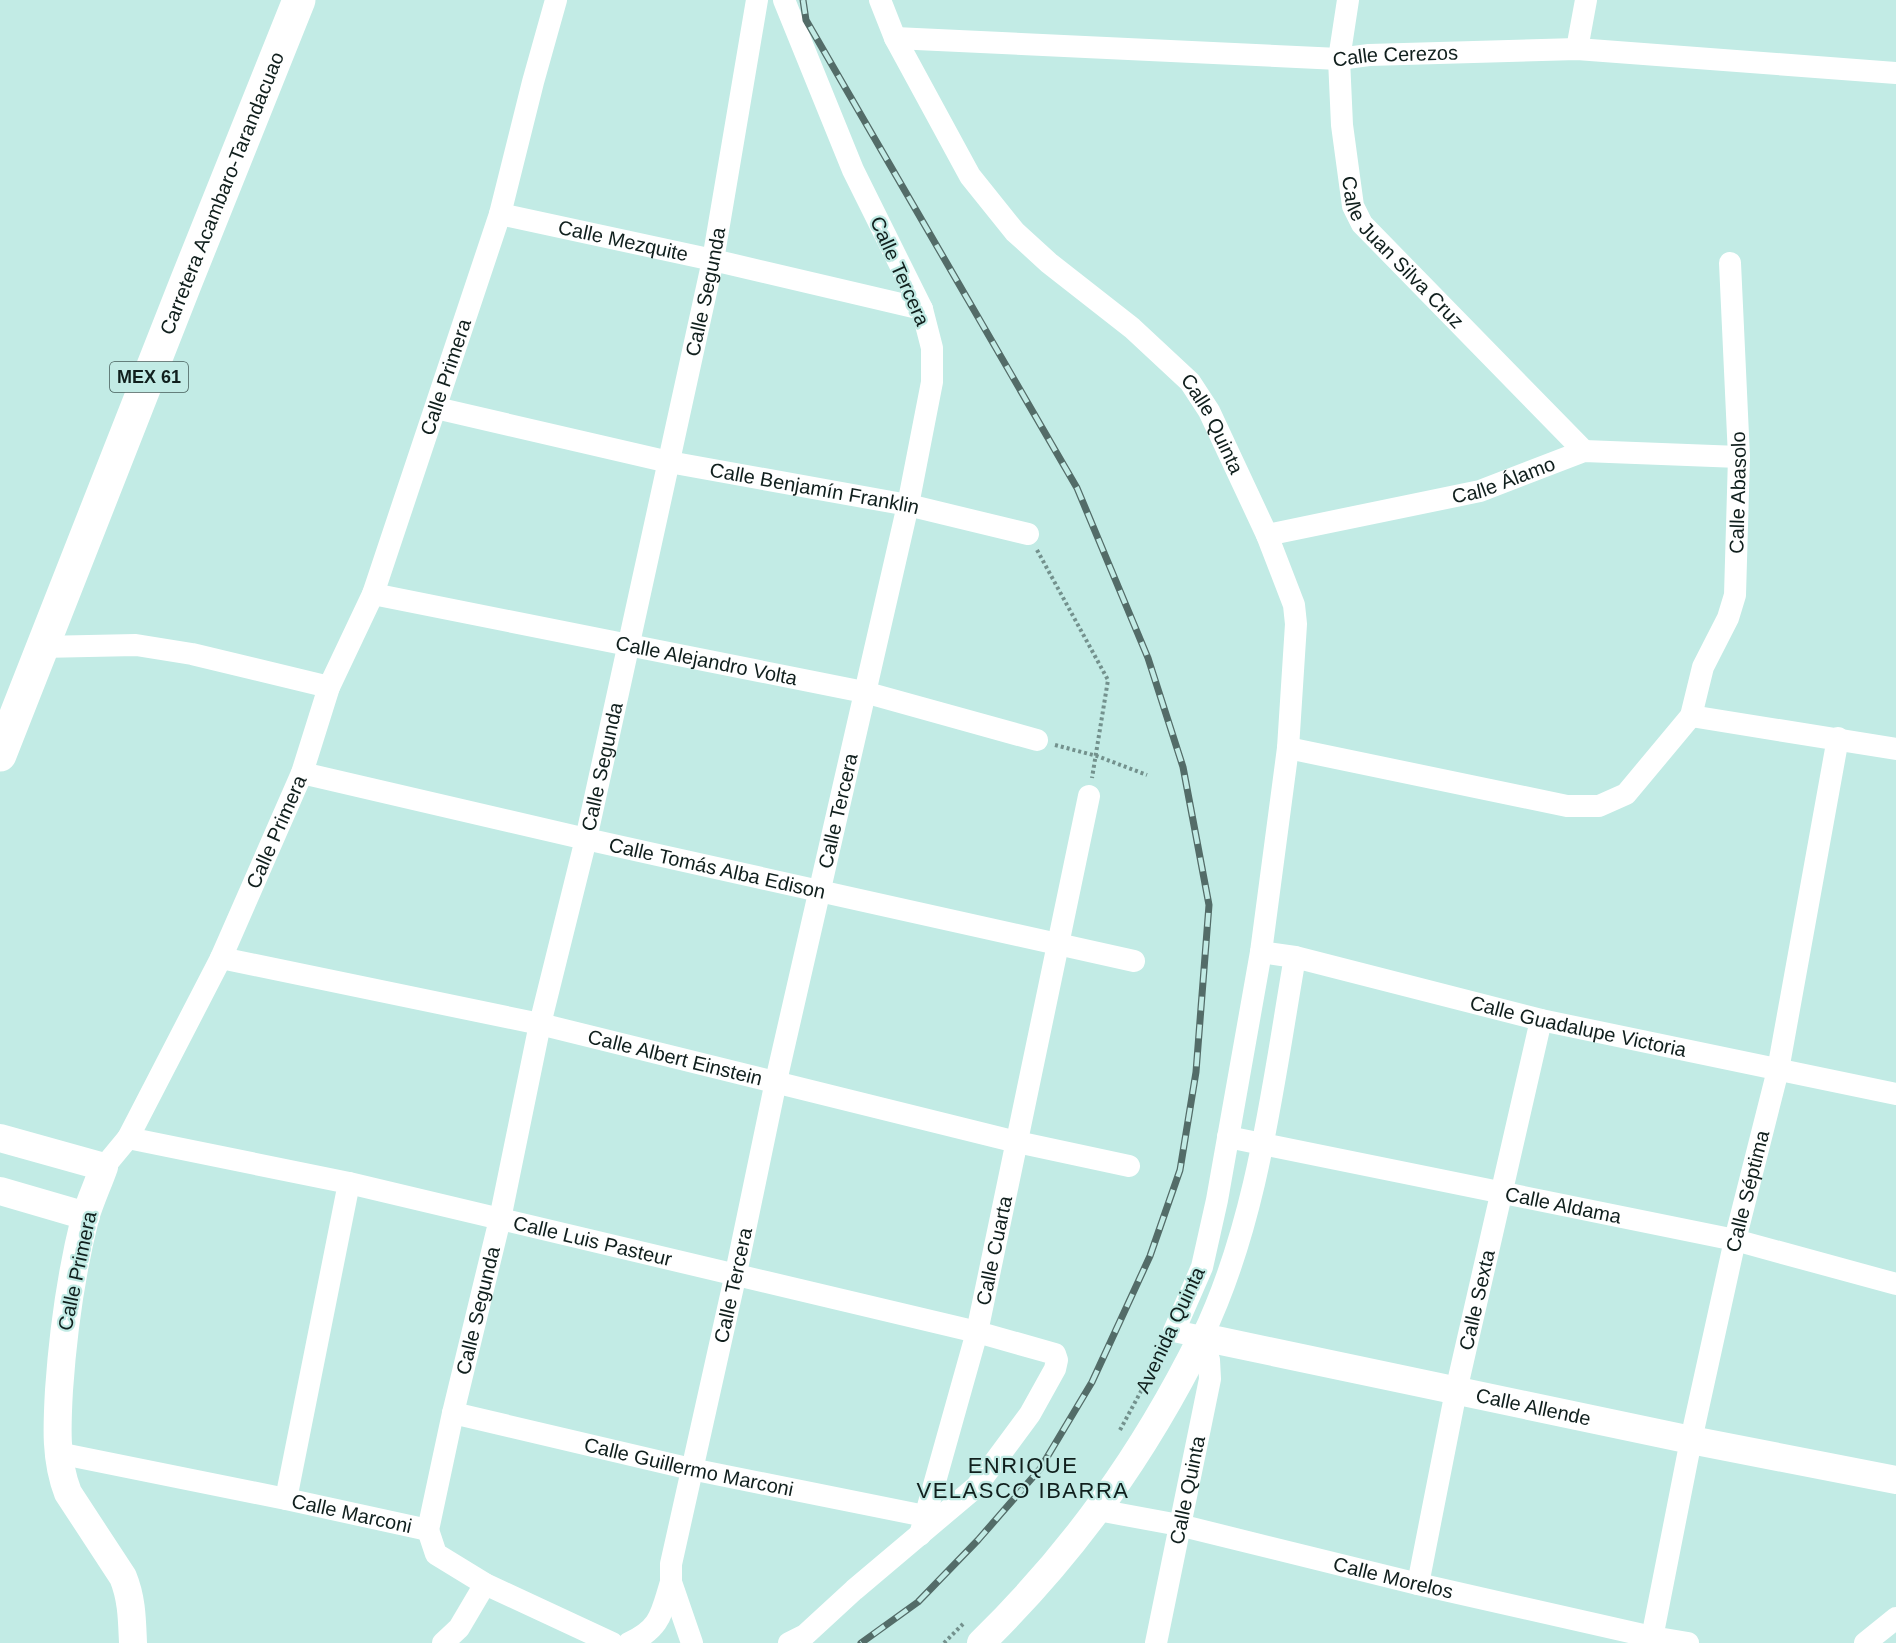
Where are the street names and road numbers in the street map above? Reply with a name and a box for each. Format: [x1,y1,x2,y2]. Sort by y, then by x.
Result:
street label: Calle Cerezos [1331,41,1458,71]
street label: Carretera Acambaro-Tarandacuao [155,49,288,338]
street label: Calle Juan Silva Cruz [1338,175,1468,333]
street label: Calle Tercera [866,213,934,330]
street label: Calle Mezquite [556,216,690,265]
street label: Calle Segunda [681,225,729,358]
street label: Calle Primera [416,315,475,438]
road number: MEX 61 [110,362,188,392]
street label: Calle Quinta [1177,369,1248,478]
street label: Calle Abasolo [1725,431,1750,554]
street label: Calle Álamo [1450,452,1558,508]
street label: Calle Benjamín Franklin [708,459,921,518]
street label: Calle Alejandro Volta [614,632,800,690]
street label: Calle Segunda [577,699,627,833]
street label: Calle Tercera [814,750,862,871]
street label: Calle Primera [242,771,311,892]
street label: Calle Tomás Alba Edison [607,833,827,903]
street label: Calle Guadalupe Victoria [1468,991,1689,1061]
street label: Calle Albert Einstein [586,1025,765,1090]
street label: Calle Séptima [1722,1127,1773,1254]
street label: Calle Aldama [1503,1183,1624,1228]
street label: Calle Cuarta [972,1193,1016,1307]
street label: Calle Primera [54,1209,101,1333]
street label: Calle Luis Pasteur [511,1211,675,1270]
street label: Calle Tercera [710,1225,756,1345]
street label: Calle Segunda [452,1243,504,1377]
street label: Calle Sexta [1455,1247,1499,1352]
street label: Avenida Quinta [1131,1263,1209,1396]
street label: Calle Allende [1474,1384,1593,1430]
street label: Calle Guillermo Marconi [582,1433,795,1500]
street label: Calle Quinta [1165,1433,1209,1546]
street label: Calle Marconi [290,1490,414,1537]
street label: Calle Morelos [1331,1553,1455,1603]

